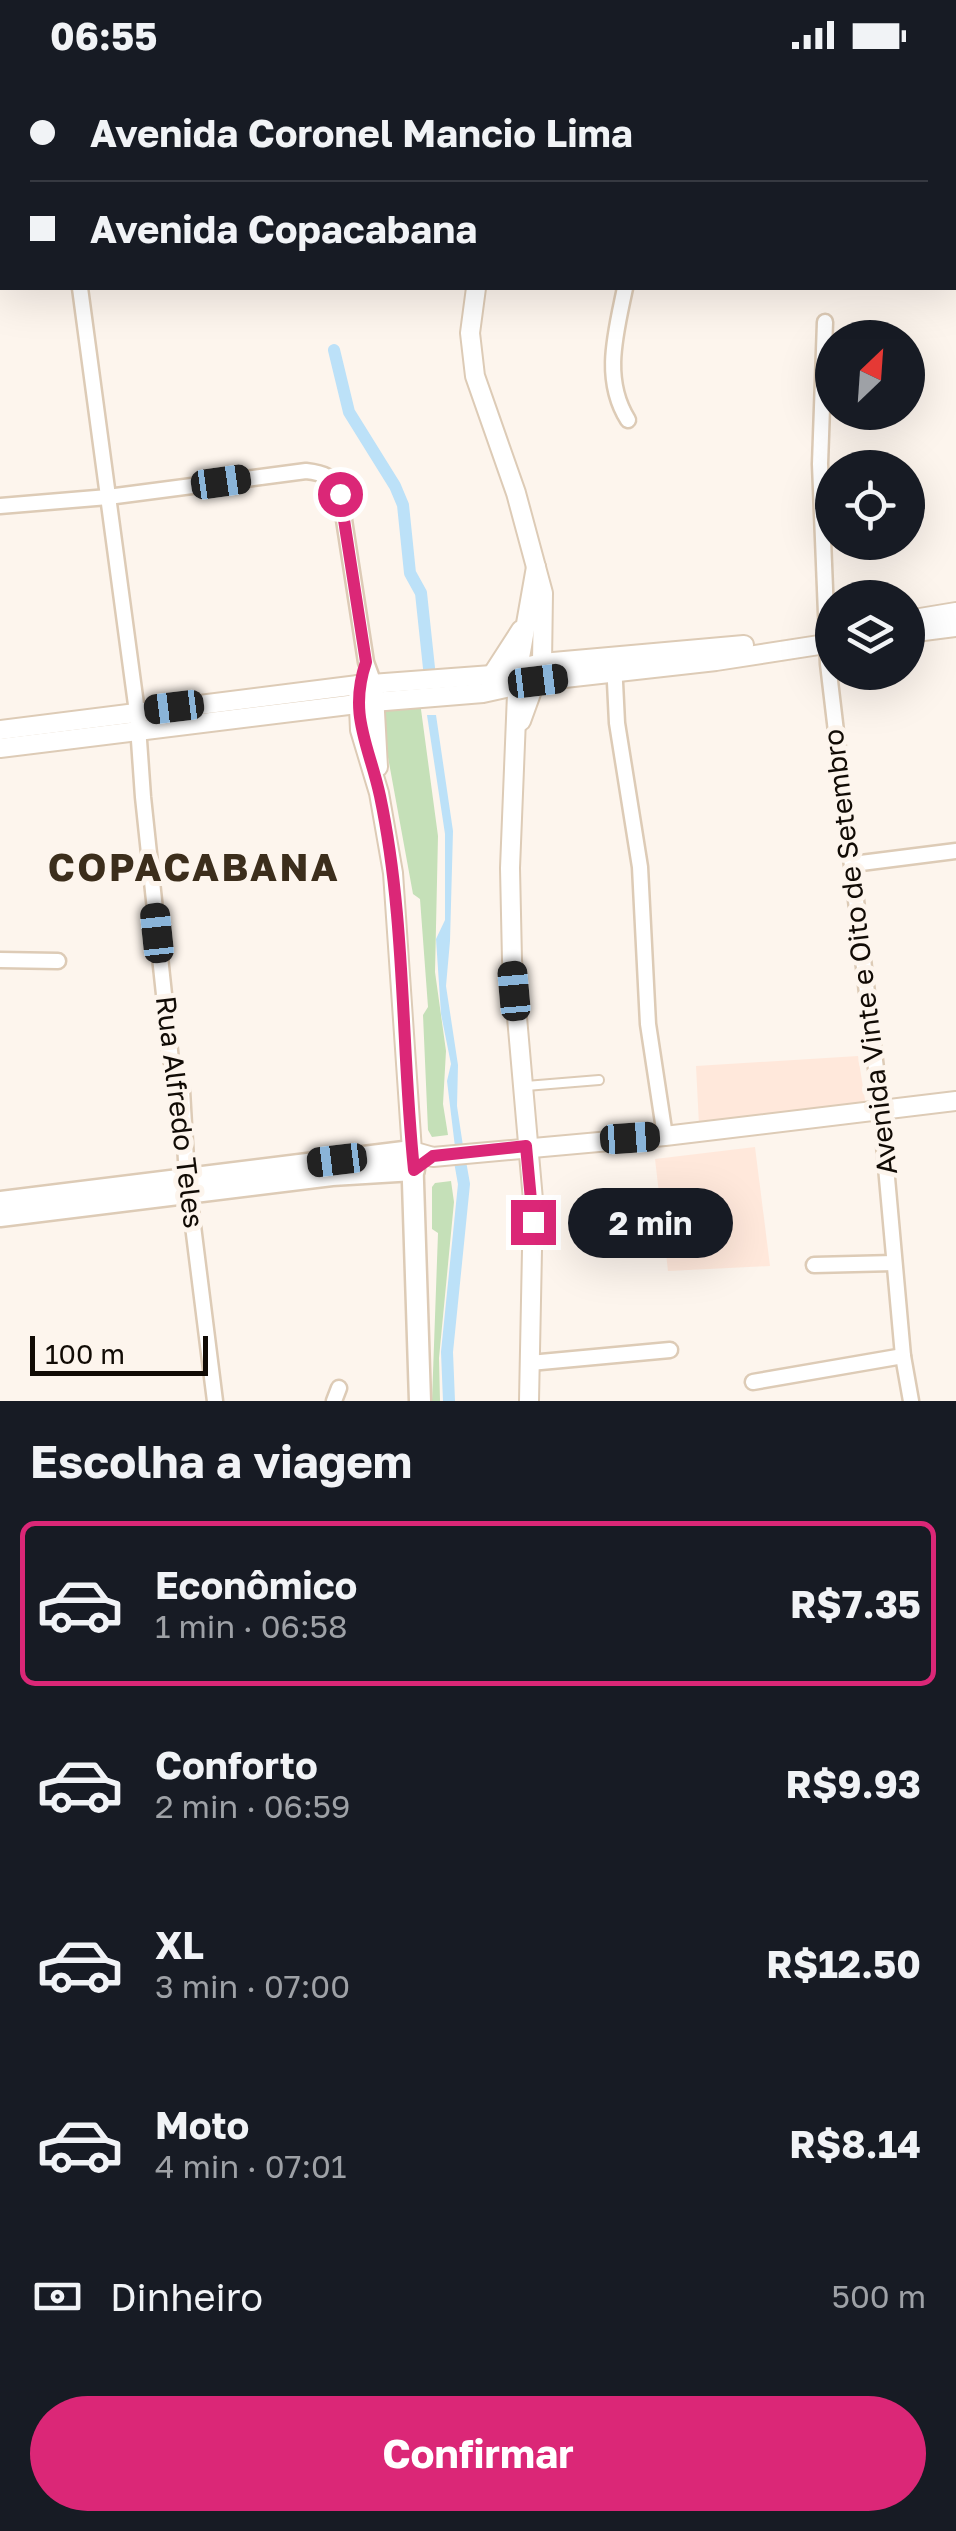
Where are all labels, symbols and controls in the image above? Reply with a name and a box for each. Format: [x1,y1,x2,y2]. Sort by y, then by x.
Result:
text: 06:55 [50,13,157,58]
text: Avenida Coronel Mancio Lima [90,110,633,155]
text: Avenida Copacabana [90,206,477,251]
north arrow [815,320,925,430]
map controls [815,320,925,690]
button: locate [815,450,925,560]
car [189,463,253,501]
route start [318,472,363,517]
button: layers [815,580,925,690]
car [506,662,570,700]
car [142,688,206,726]
street label: Avenida Vinte e Oito de Setembro [816,727,903,1177]
district label: COPACABANA [48,844,340,889]
car [139,902,175,964]
car [496,960,532,1022]
street label: Rua Alfredo Teles [150,994,211,1230]
car [599,1121,661,1155]
car [305,1141,369,1179]
callout: 2 min [568,1187,733,1257]
route end [511,1200,556,1245]
text: 2 min [609,1204,692,1242]
scale bar [30,1331,208,1376]
text: 100 m [45,1337,125,1370]
text: Escolha a viagem [30,1434,412,1488]
icon: car [35,1559,125,1649]
text: Econômico [155,1562,357,1607]
text: R$7.35 [790,1581,921,1626]
text: 1 min · 06:58 [155,1607,348,1645]
icon: car [35,1739,125,1829]
text: Conforto [155,1742,318,1787]
text: R$9.93 [786,1761,921,1806]
text: 2 min · 06:59 [155,1787,350,1825]
icon: car [35,1919,125,2009]
text: XL [155,1922,204,1967]
text: R$12.50 [766,1941,921,1986]
text: 3 min · 07:00 [155,1967,350,2005]
icon: car [35,2099,125,2189]
text: Moto [155,2102,249,2147]
text: R$8.14 [789,2121,921,2166]
text: 4 min · 07:01 [155,2147,346,2185]
icon: cash [30,2269,85,2324]
text: Dinheiro [110,2274,263,2319]
text: 500 m [831,2277,926,2315]
button: Confirmar [30,2396,926,2511]

